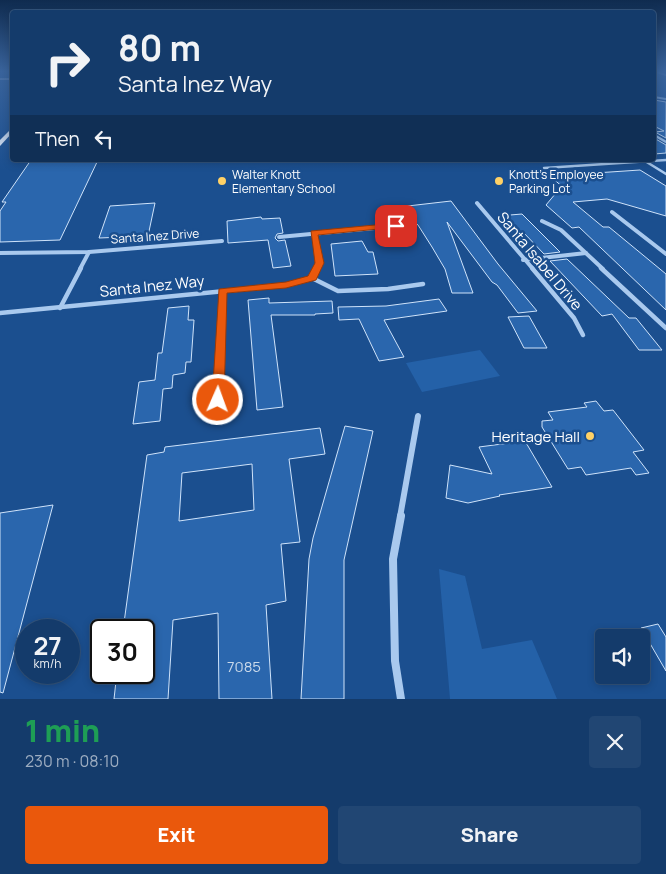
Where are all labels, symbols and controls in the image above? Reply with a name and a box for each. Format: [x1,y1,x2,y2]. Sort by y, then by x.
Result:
text: 80 m [118,24,201,72]
icon: right [35,30,100,95]
text: Santa Inez Way [118,69,272,99]
icon: left [90,125,118,153]
text: Then [35,126,80,152]
place label: Walter Knott Elementary School [232,166,335,197]
place label: Knott's Employee Parking Lot [509,166,604,197]
marker: Walter Knott Elementary School [216,175,228,187]
marker: Knott's Employee Parking Lot [493,175,505,187]
pin [375,205,417,247]
street label: Santa Isabel Drive [493,207,588,315]
icon: arrive [382,212,410,240]
street label: Santa Inez Drive [110,224,200,248]
street label: Santa Inez Way [99,270,205,302]
position arrow [191,373,243,425]
place label: Heritage Hall [491,426,580,447]
marker: Heritage Hall [584,430,596,442]
speed limit sign: 30 [90,619,155,684]
text: 27 [33,628,62,663]
map controls [595,629,650,684]
button: sound [595,629,650,684]
text: km/h [34,655,61,672]
house number: 7085 [227,656,261,677]
text: 1 min [25,710,100,751]
button: close [589,716,641,768]
text: 230 m · 08:10 [25,750,119,772]
button: Exit [25,806,328,864]
button: Share [338,806,641,864]

